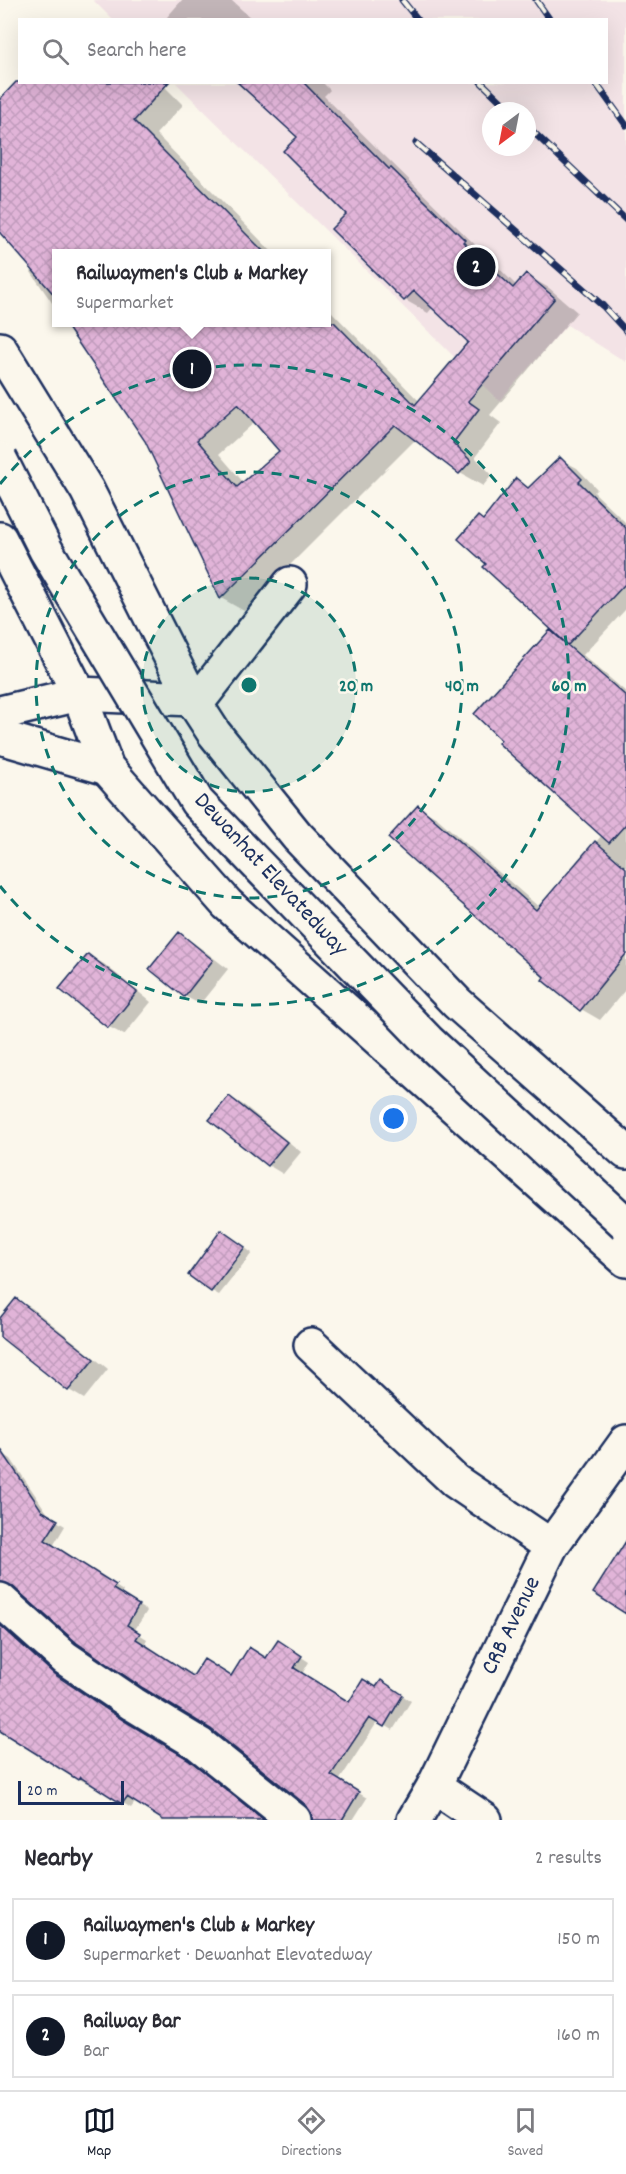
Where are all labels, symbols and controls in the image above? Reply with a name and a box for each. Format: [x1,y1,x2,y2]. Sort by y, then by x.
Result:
search box [18,18,608,84]
icon: search [39,35,72,68]
text: Search here [87,36,186,67]
north arrow [482,102,536,156]
pin: 2 [456,244,496,290]
popup [52,249,331,327]
text: Railwaymen's Club & Markey [76,259,307,290]
text: Supermarket [76,290,174,318]
pin: 1 [172,346,212,392]
centre of rings [239,675,259,695]
text: 20 m [339,675,373,700]
text: 40 m [445,675,479,700]
text: 60 m [551,675,587,700]
street label: Dewanhat Elevatedway [185,786,356,965]
your location [379,1104,408,1133]
street label: CRB Avenue [473,1571,551,1681]
scale bar [18,1778,124,1806]
text: 20 m [27,1780,57,1803]
text: Nearby [24,1841,92,1878]
text: 2 results [535,1845,602,1873]
text: Railwaymen's Club & Markey [83,1911,314,1942]
text: 1 [43,1926,48,1954]
text: 150 m [557,1926,600,1954]
text: Supermarket · Dewanhat Elevatedway [83,1942,372,1970]
text: Railway Bar [83,2007,181,2038]
text: 2 [41,2022,50,2050]
text: 160 m [557,2022,600,2050]
text: Bar [83,2038,109,2066]
tab: Map [83,2104,116,2163]
tab: Directions [281,2104,342,2163]
tab: Saved [507,2104,543,2163]

